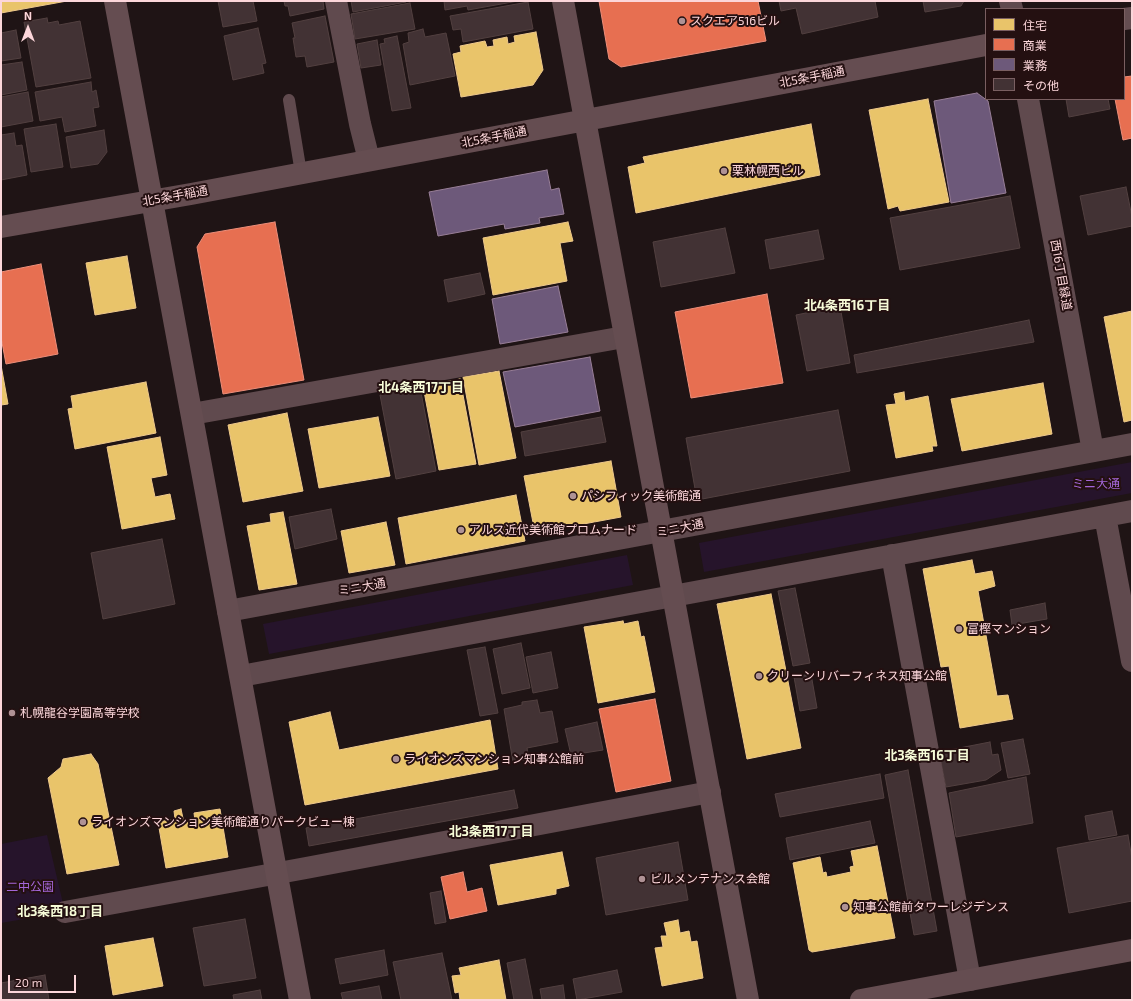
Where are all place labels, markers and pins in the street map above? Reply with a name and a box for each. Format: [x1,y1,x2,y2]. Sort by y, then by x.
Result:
place label: スクエア516ビル [690,14,780,28]
marker: スクエア516ビル [677,16,687,26]
place label: 栗林幌西ビル [732,164,804,178]
marker: 栗林幌西ビル [719,166,729,176]
place label: パシフィック美術館通 [581,489,701,503]
marker: パシフィック美術館通 [568,491,578,501]
place label: アルス近代美術館プロムナード [469,523,637,537]
marker: アルス近代美術館プロムナード [456,525,466,535]
place label: 富樫マンション [967,622,1051,636]
marker: 富樫マンション [954,624,964,634]
place label: クリーンリバーフィネス知事公館 [767,669,947,683]
marker: クリーンリバーフィネス知事公館 [754,671,764,681]
place label: 札幌龍谷学園高等学校 [20,706,140,720]
marker: 札幌龍谷学園高等学校 [7,708,17,718]
place label: ライオンズマンション知事公館前 [404,752,584,766]
marker: ライオンズマンション知事公館前 [391,754,401,764]
place label: ライオンズマンション美術館通りパークビュー棟 [91,815,355,829]
marker: ライオンズマンション美術館通りパークビュー棟 [78,817,88,827]
place label: ビルメンテナンス会館 [650,872,770,886]
marker: ビルメンテナンス会館 [637,874,647,884]
place label: 知事公館前タワーレジデンス [853,900,1009,914]
marker: 知事公館前タワーレジデンス [840,902,850,912]

